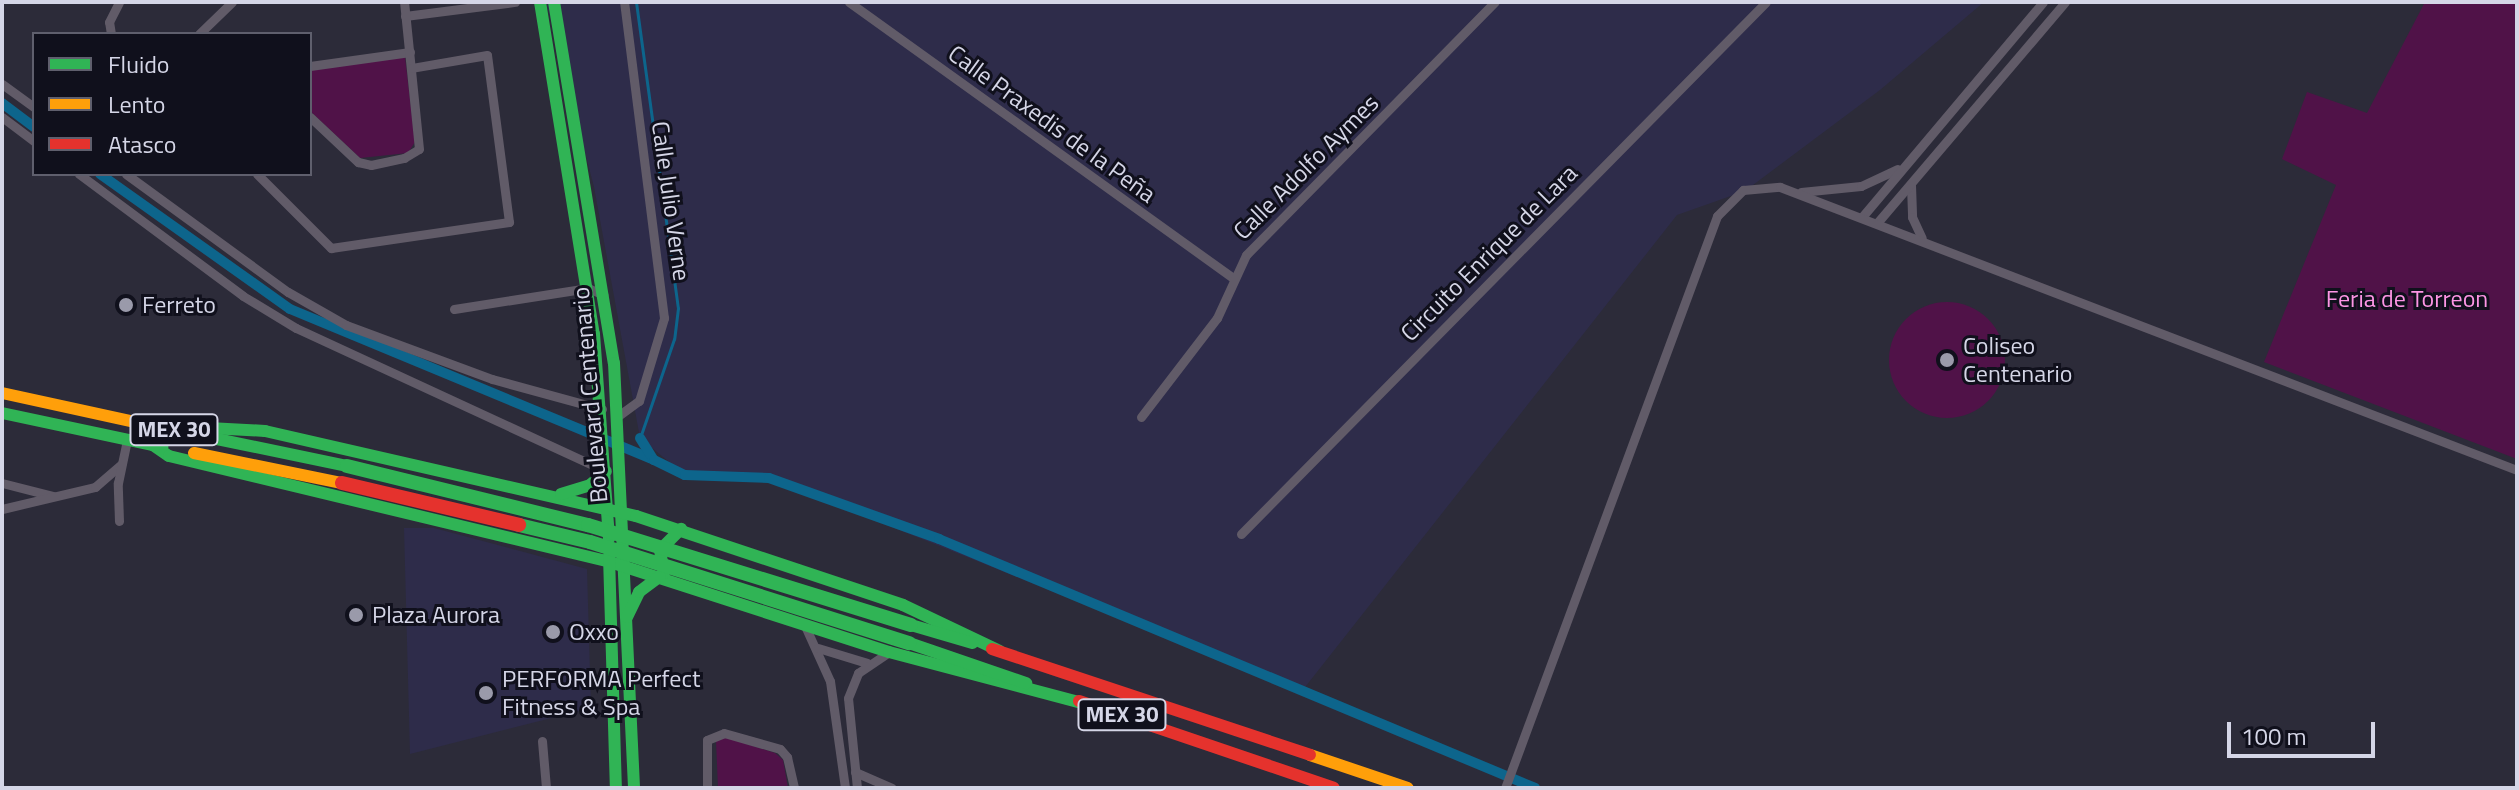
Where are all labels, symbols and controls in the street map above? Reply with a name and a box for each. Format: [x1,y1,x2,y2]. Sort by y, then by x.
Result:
legend [32,32,312,176]
street label: Calle Praxedis de la Peña [943,39,1161,209]
text: Fluido [108,46,170,82]
text: Lento [108,86,165,122]
street label: Calle Adolfo Aymes [1228,89,1384,245]
street label: Calle Julio Verne [646,119,696,283]
text: Atasco [108,126,177,162]
street label: Circuito Enrique de Lara [1395,159,1583,347]
park label: Feria de Torreon [2326,285,2488,313]
street label: Boulevard Centenario [566,286,614,504]
place label: Ferreto [142,291,216,319]
marker: Ferreto [117,296,135,314]
place label: Coliseo Centenario [1963,332,2072,388]
marker: Coliseo Centenario [1938,351,1956,369]
road number: MEX 30 [128,412,220,448]
place label: Plaza Aurora [372,601,500,629]
marker: Plaza Aurora [347,606,365,624]
place label: Oxxo [569,618,619,646]
marker: Oxxo [544,623,562,641]
place label: PERFORMA Perfect Fitness & Spa [502,665,700,721]
marker: PERFORMA Perfect Fitness & Spa [477,684,495,702]
road number: MEX 30 [1076,697,1168,733]
scale bar [2231,706,2379,756]
text: 100 m [2241,718,2307,754]

